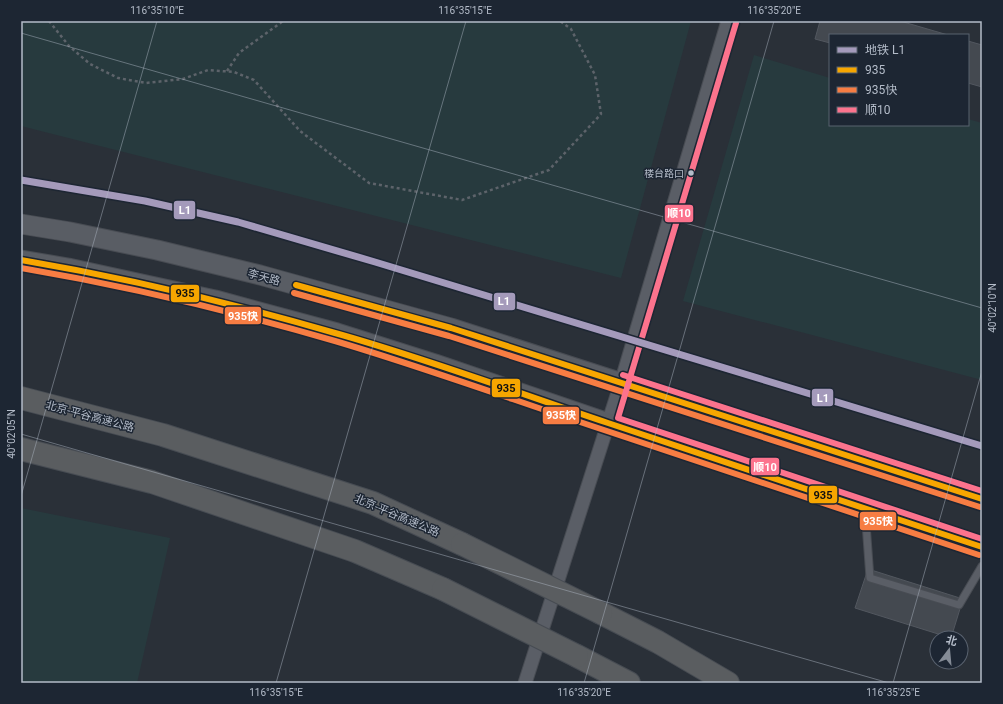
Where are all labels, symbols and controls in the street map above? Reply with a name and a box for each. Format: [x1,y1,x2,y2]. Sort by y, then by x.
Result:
text: 116°35'10"E [130,5,184,16]
text: 116°35'15"E [438,5,492,16]
text: 116°35'20"E [747,5,801,16]
legend [829,34,969,126]
text: 地铁 L1 [865,43,905,57]
text: 935 [865,63,885,77]
text: 935快 [865,83,897,97]
text: 顺10 [865,103,891,117]
place label: 楼台路口 [644,168,684,179]
marker: 楼台路口 [686,168,696,178]
line badge: L1 [173,200,196,220]
text: L1 [179,204,191,217]
line badge: 顺10 [664,204,694,223]
text: 顺10 [667,207,691,220]
street label: 李天路 [246,267,281,288]
text: 40°02'10"N [987,283,998,333]
line badge: 935 [170,284,200,303]
text: 935 [176,287,194,300]
line badge: L1 [493,292,516,311]
text: L1 [498,295,510,308]
line badge: 935快 [224,306,262,325]
text: 935快 [228,310,258,323]
line badge: 935 [491,378,521,398]
text: 935 [497,382,515,395]
line badge: L1 [811,388,834,407]
text: L1 [817,392,829,405]
street label: 北京-平谷高速公路 [44,398,136,435]
line badge: 935快 [542,406,580,425]
text: 40°02'05"N [6,409,17,459]
text: 935快 [546,409,576,422]
line badge: 顺10 [750,457,780,476]
text: 顺10 [753,461,777,474]
line badge: 935 [808,485,838,504]
text: 935 [814,489,832,502]
street label: 北京-平谷高速公路 [352,492,441,539]
line badge: 935快 [859,511,897,531]
text: 935快 [863,515,893,528]
north arrow [929,630,969,670]
text: 北 [945,633,959,649]
text: 116°35'15"E [249,687,303,698]
text: 116°35'20"E [557,687,611,698]
text: 116°35'25"E [866,687,920,698]

